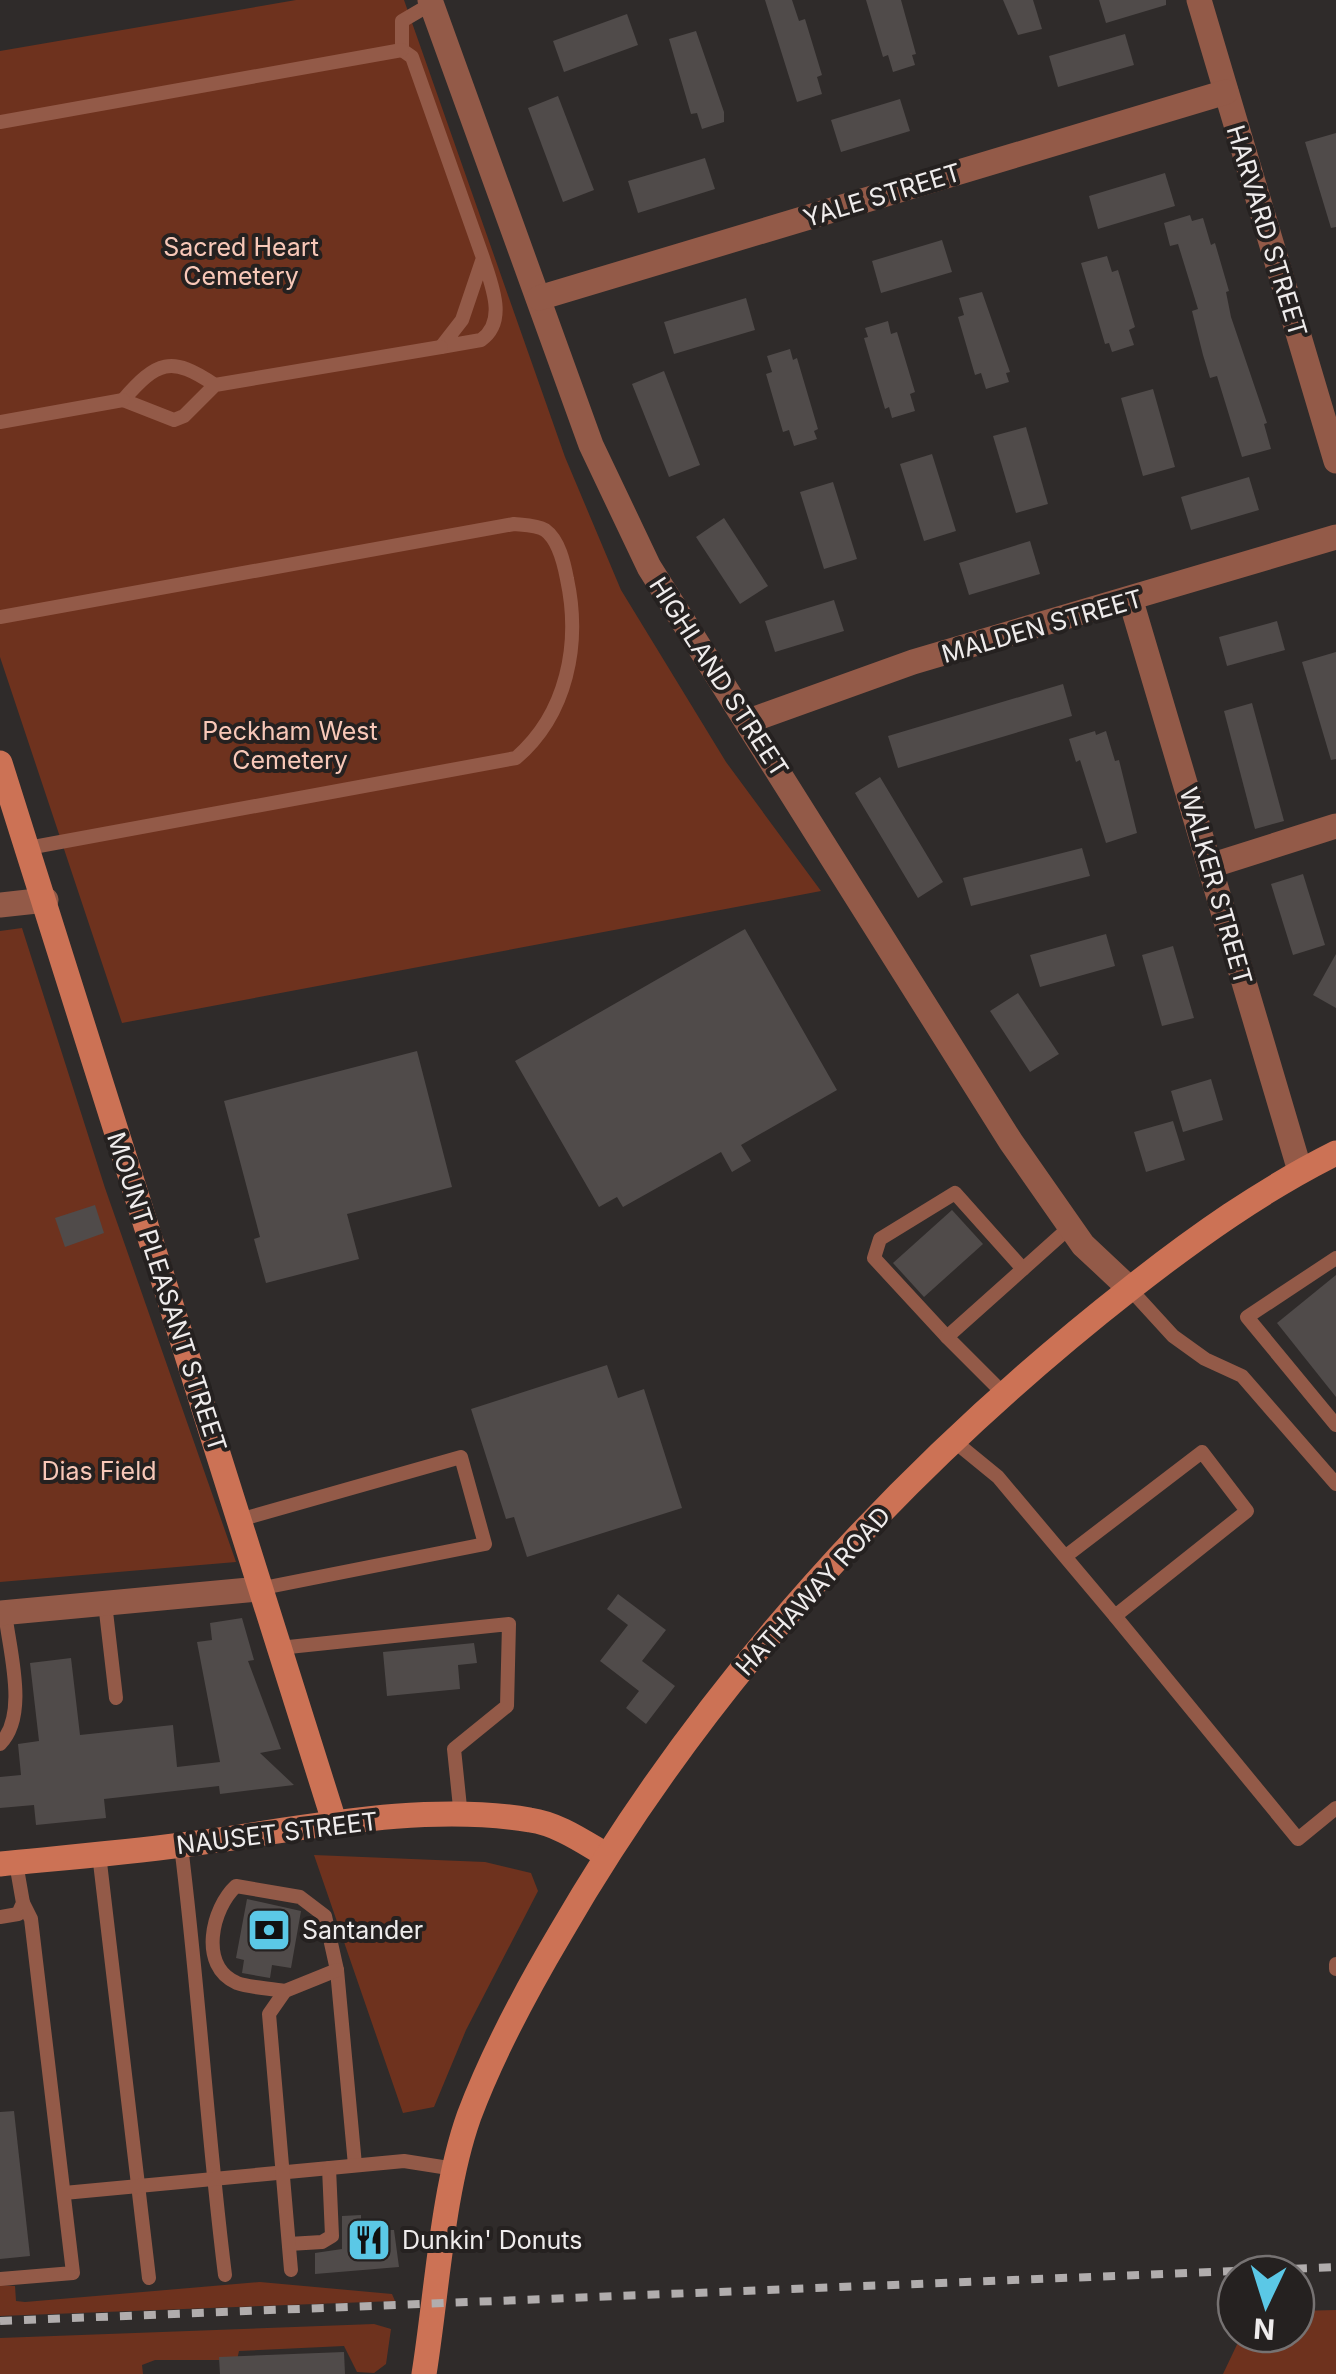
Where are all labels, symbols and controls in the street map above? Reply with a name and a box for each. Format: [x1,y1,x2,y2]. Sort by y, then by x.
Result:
street label: HARVARD STREET [1221,121,1313,341]
street label: YALE STREET [800,157,964,233]
park label: Sacred Heart Cemetery [163,232,319,291]
street label: HIGHLAND STREET [643,571,795,783]
street label: MALDEN STREET [938,583,1146,669]
park label: Peckham West Cemetery [202,716,378,775]
street label: WALKER STREET [1173,784,1259,988]
street label: MOUNT PLEASANT STREET [101,1128,233,1456]
park label: Dias Field [41,1456,157,1486]
street label: HATHAWAY ROAD [729,1501,897,1681]
street label: NAUSET STREET [174,1806,380,1860]
bank icon: Santander [246,1907,292,1953]
place label: Santander [302,1915,423,1945]
restaurant icon: Dunkin' Donuts [346,2217,392,2263]
place label: Dunkin' Donuts [402,2225,582,2255]
north arrow [1216,2254,1316,2354]
text: N [1252,2311,1276,2347]

